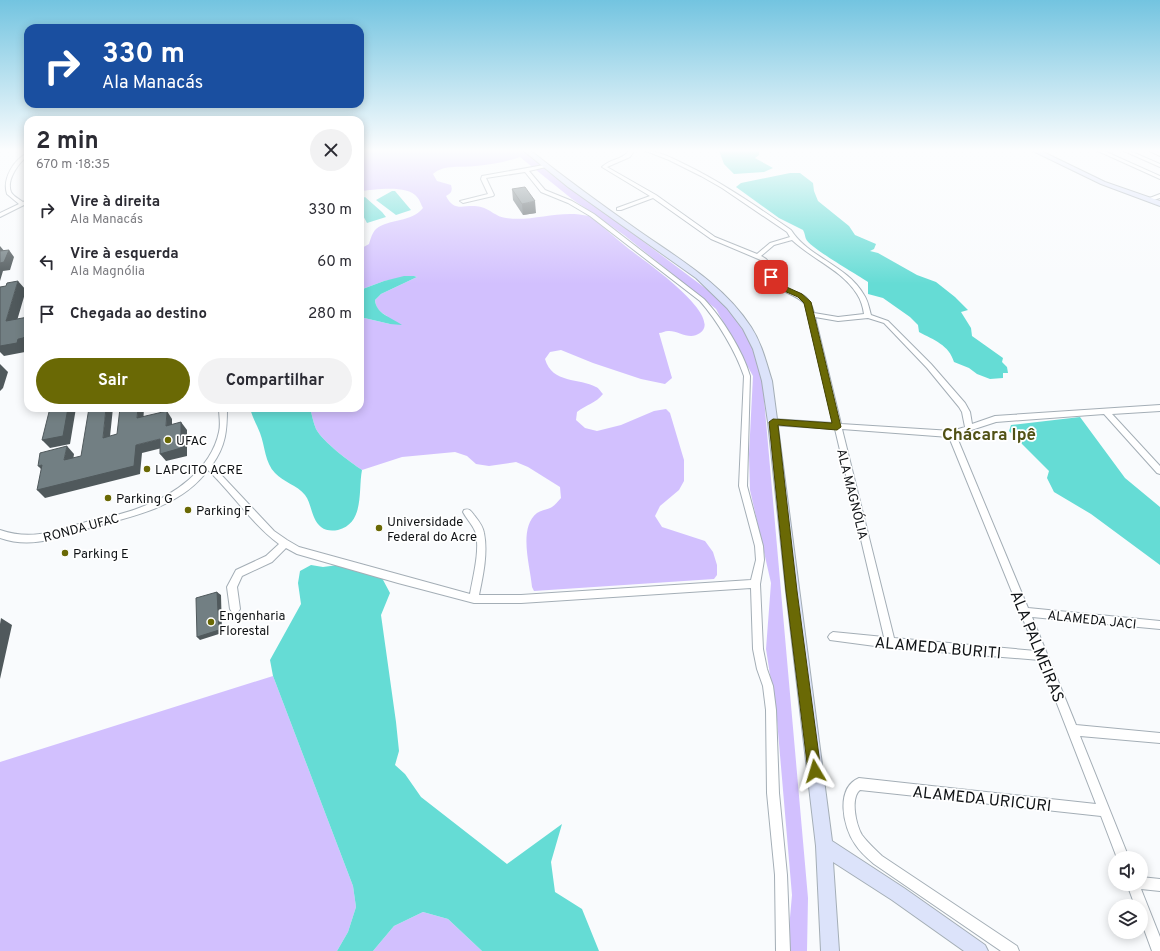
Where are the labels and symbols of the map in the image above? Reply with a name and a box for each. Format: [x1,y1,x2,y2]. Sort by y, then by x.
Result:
pin [754,260,788,294]
district label: Chácara Ipê [942,425,1036,447]
place label: UFAC [176,434,207,450]
marker: UFAC [163,435,173,445]
street label: ALA MAGNÓLIA [832,447,872,542]
place label: LAPCITO ACRE [155,463,243,479]
marker: LAPCITO ACRE [142,464,152,474]
place label: Parking G [116,492,173,508]
marker: Parking G [103,493,113,503]
place label: Parking F [196,504,251,520]
marker: Parking F [183,505,193,515]
street label: RONDA UFAC [42,511,121,547]
place label: Universidade Federal do Acre [387,515,477,546]
marker: Universidade Federal do Acre [374,523,384,533]
place label: Parking E [73,547,129,563]
marker: Parking E [60,548,70,558]
street label: ALA PALMEIRAS [1005,588,1068,706]
street label: ALAMEDA JACI [1047,608,1137,634]
place label: Engenharia Florestal [219,609,285,640]
marker: Engenharia Florestal [206,617,216,627]
street label: ALAMEDA BURITI [874,633,1002,664]
position arrow [794,750,836,792]
street label: ALAMEDA URICURI [911,783,1052,817]

